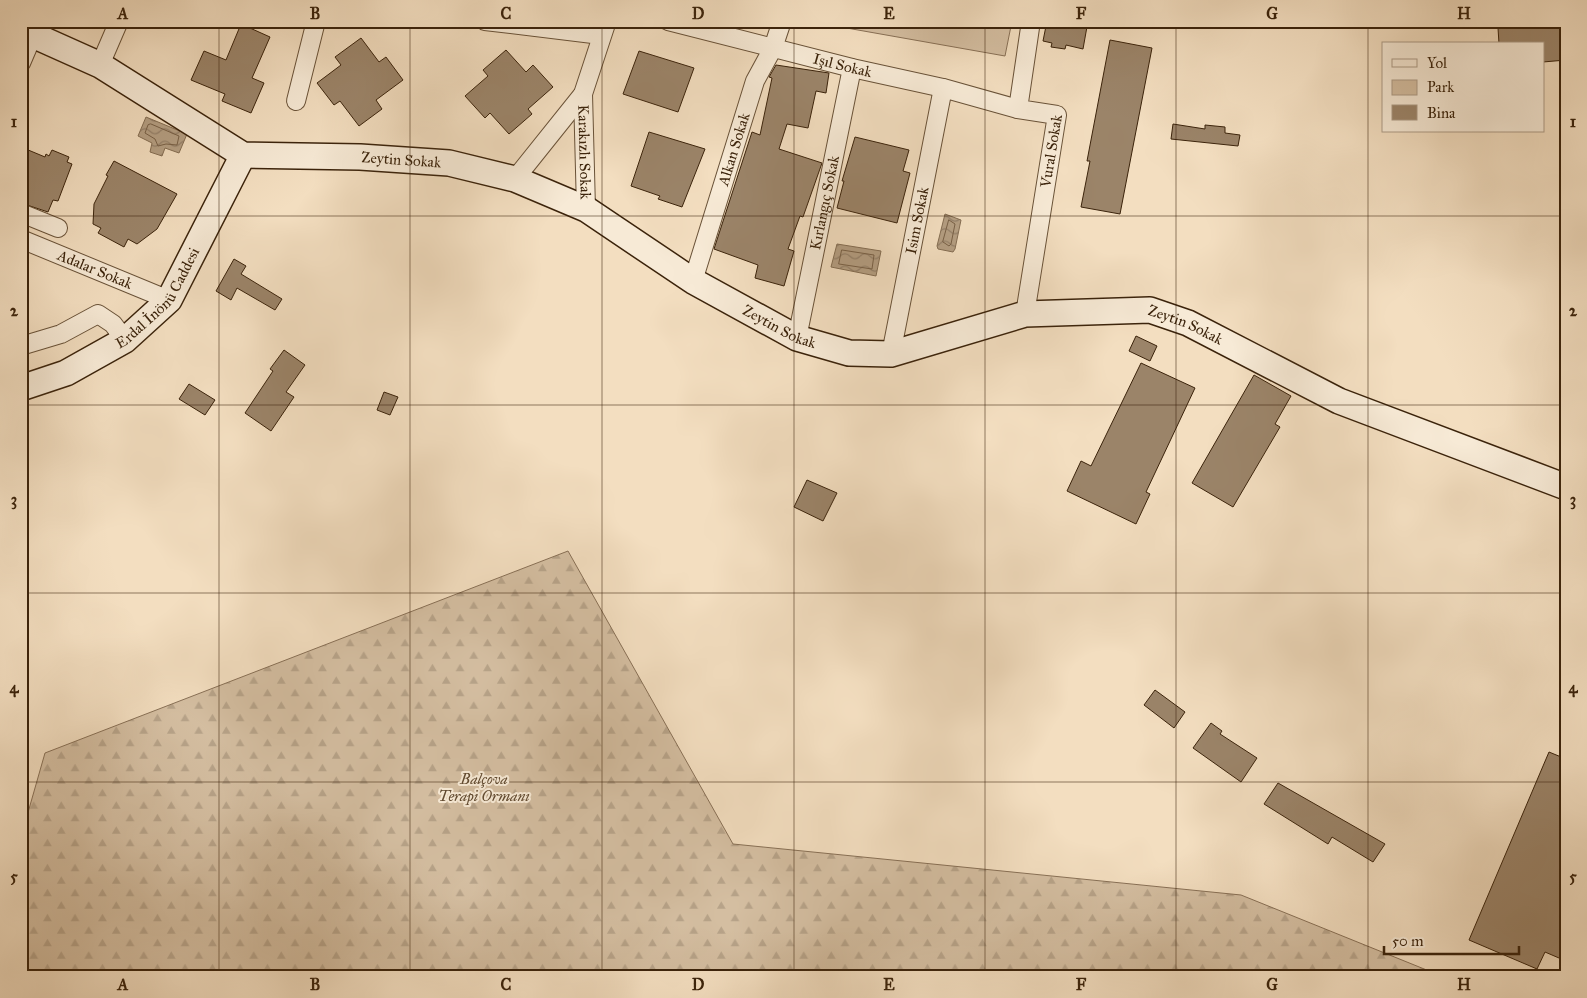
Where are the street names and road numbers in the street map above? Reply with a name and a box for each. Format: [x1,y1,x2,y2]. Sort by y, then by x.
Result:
street label: Işıl Sokak [811,49,874,81]
street label: Karakızlı Sokak [574,104,595,200]
street label: Alkan Sokak [714,111,754,189]
street label: Vural Sokak [1036,113,1066,190]
street label: Zeytin Sokak [361,148,442,171]
street label: Kırlangıç Sokak [806,154,843,252]
street label: Isim Sokak [902,185,932,256]
street label: Erdal İnönü Caddesi [113,244,203,352]
street label: Adalar Sokak [54,246,135,293]
street label: Zeytin Sokak [740,301,818,352]
street label: Zeytin Sokak [1146,301,1226,349]

